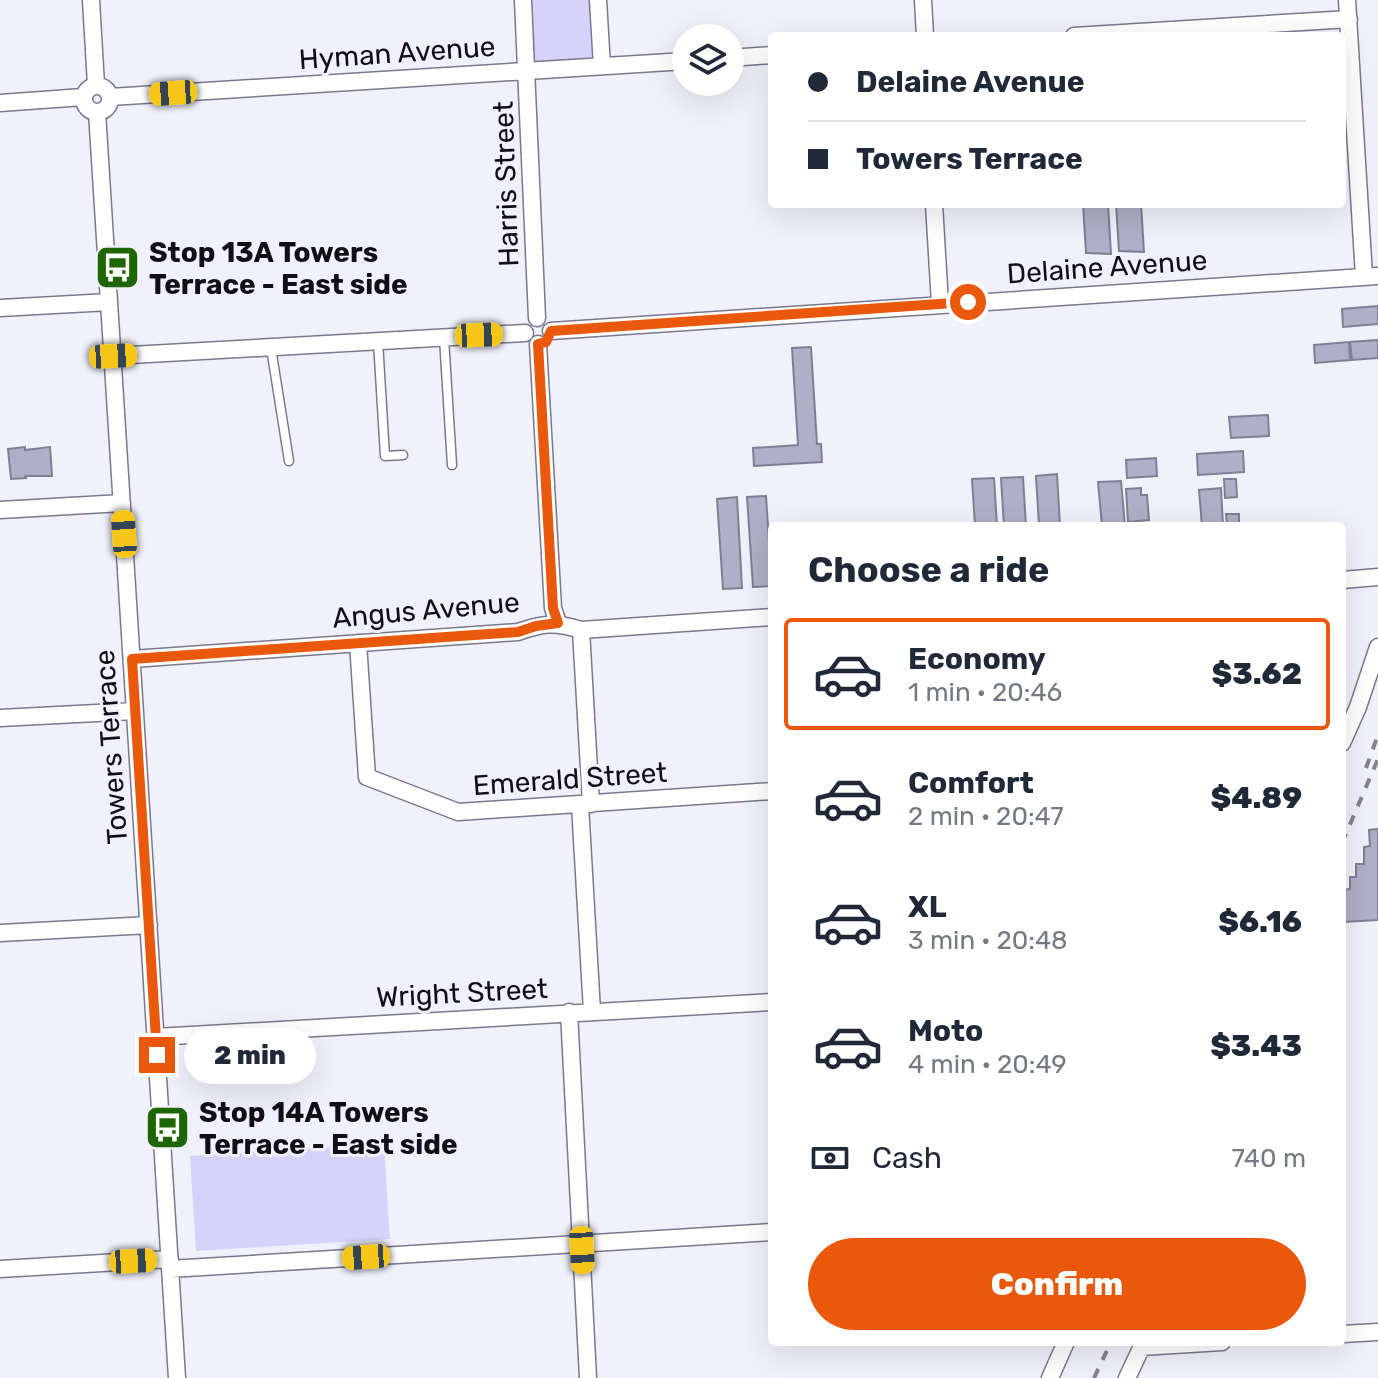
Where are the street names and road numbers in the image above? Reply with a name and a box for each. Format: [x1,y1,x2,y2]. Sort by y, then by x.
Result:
street label: Hyman Avenue [298,30,496,76]
street label: Harris Street [487,101,525,267]
street label: Delaine Avenue [1006,244,1208,290]
street label: Angus Avenue [331,585,521,635]
street label: Towers Terrace [88,649,134,845]
street label: Emerald Street [472,756,668,802]
street label: Wright Street [375,972,549,1014]

